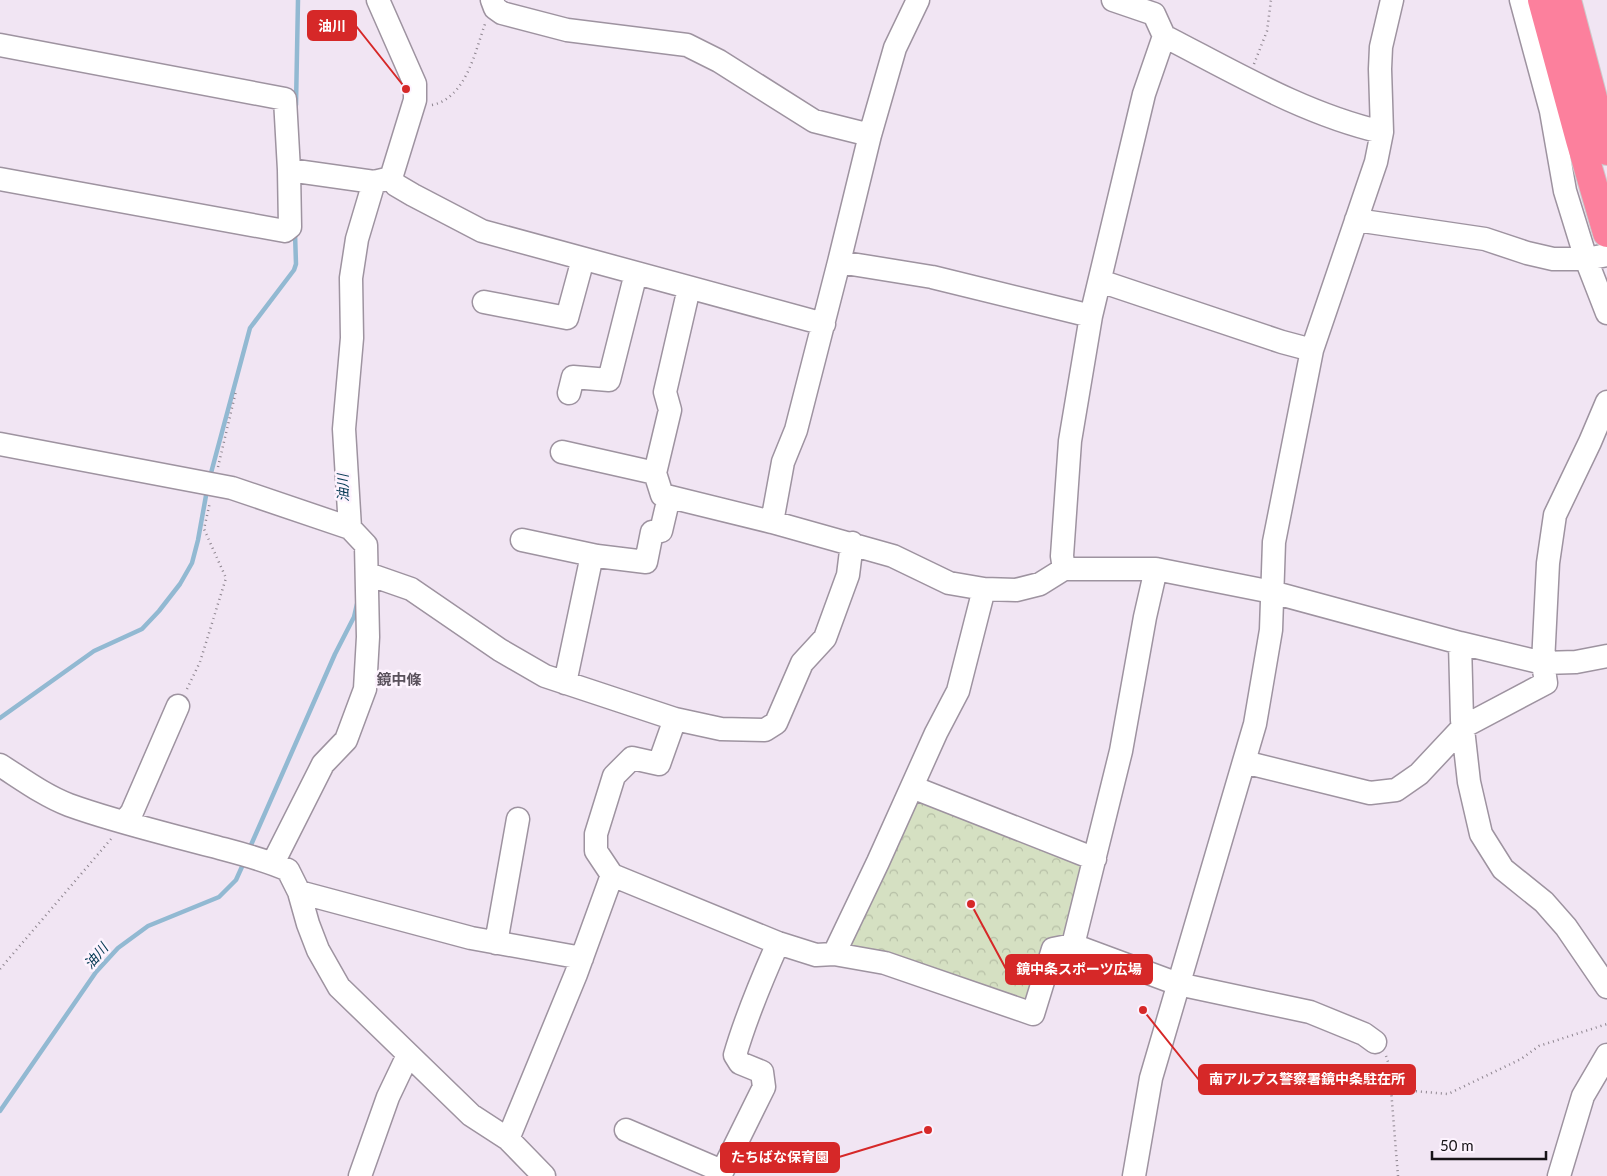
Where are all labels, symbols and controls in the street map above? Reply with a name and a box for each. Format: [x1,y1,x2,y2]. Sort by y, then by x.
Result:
callout: 油川 [308,11,356,40]
text: 油川 [318,17,346,34]
water label: 油川 [334,472,351,502]
district label: 鏡中條 [376,670,422,688]
water label: 油川 [80,938,112,972]
callout: 鏡中条スポーツ広場 [1006,955,1152,984]
text: 鏡中条スポーツ広場 [1016,960,1142,977]
callout: 南アルプス警察署鏡中条駐在所 [1199,1065,1415,1094]
text: 南アルプス警察署鏡中条駐在所 [1209,1070,1405,1087]
scale bar [1432,1128,1546,1160]
text: 50 m [1440,1136,1474,1154]
callout: たちばな保育園 [721,1143,839,1172]
text: たちばな保育園 [731,1148,829,1165]

